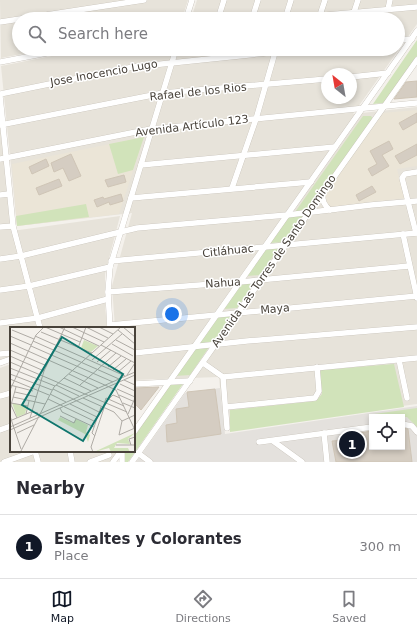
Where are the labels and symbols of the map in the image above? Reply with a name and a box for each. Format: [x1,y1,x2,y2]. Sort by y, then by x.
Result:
street label: Jose Inocencio Lugo [48,57,159,89]
north arrow [321,68,357,104]
street label: Rafael de los Rios [149,80,247,104]
street label: Avenida Artículo 123 [135,113,249,139]
street label: Avenida Las Torres de Santo Domingo [209,172,339,350]
street label: Citláhuac [202,242,254,260]
street label: Nahua [205,275,241,291]
street label: Maya [260,301,290,317]
your location [162,304,182,324]
inset map [10,327,135,452]
pin: 1 [339,429,365,459]

